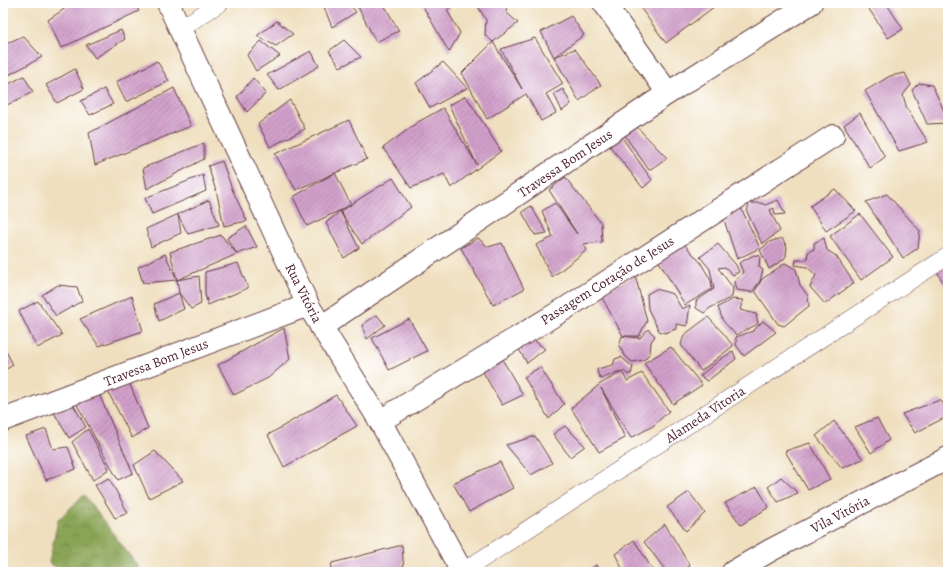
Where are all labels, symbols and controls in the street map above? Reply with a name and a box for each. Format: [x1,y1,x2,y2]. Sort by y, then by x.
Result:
street label: Travessa Bom Jesus [514,125,616,202]
street label: Passagem Coração de Jesus [537,231,678,329]
street label: Rua Vitória [280,260,327,327]
street label: Travessa Bom Jesus [101,334,211,391]
street label: Alameda Vitoria [661,381,749,448]
street label: Vila Vitória [807,491,873,538]

